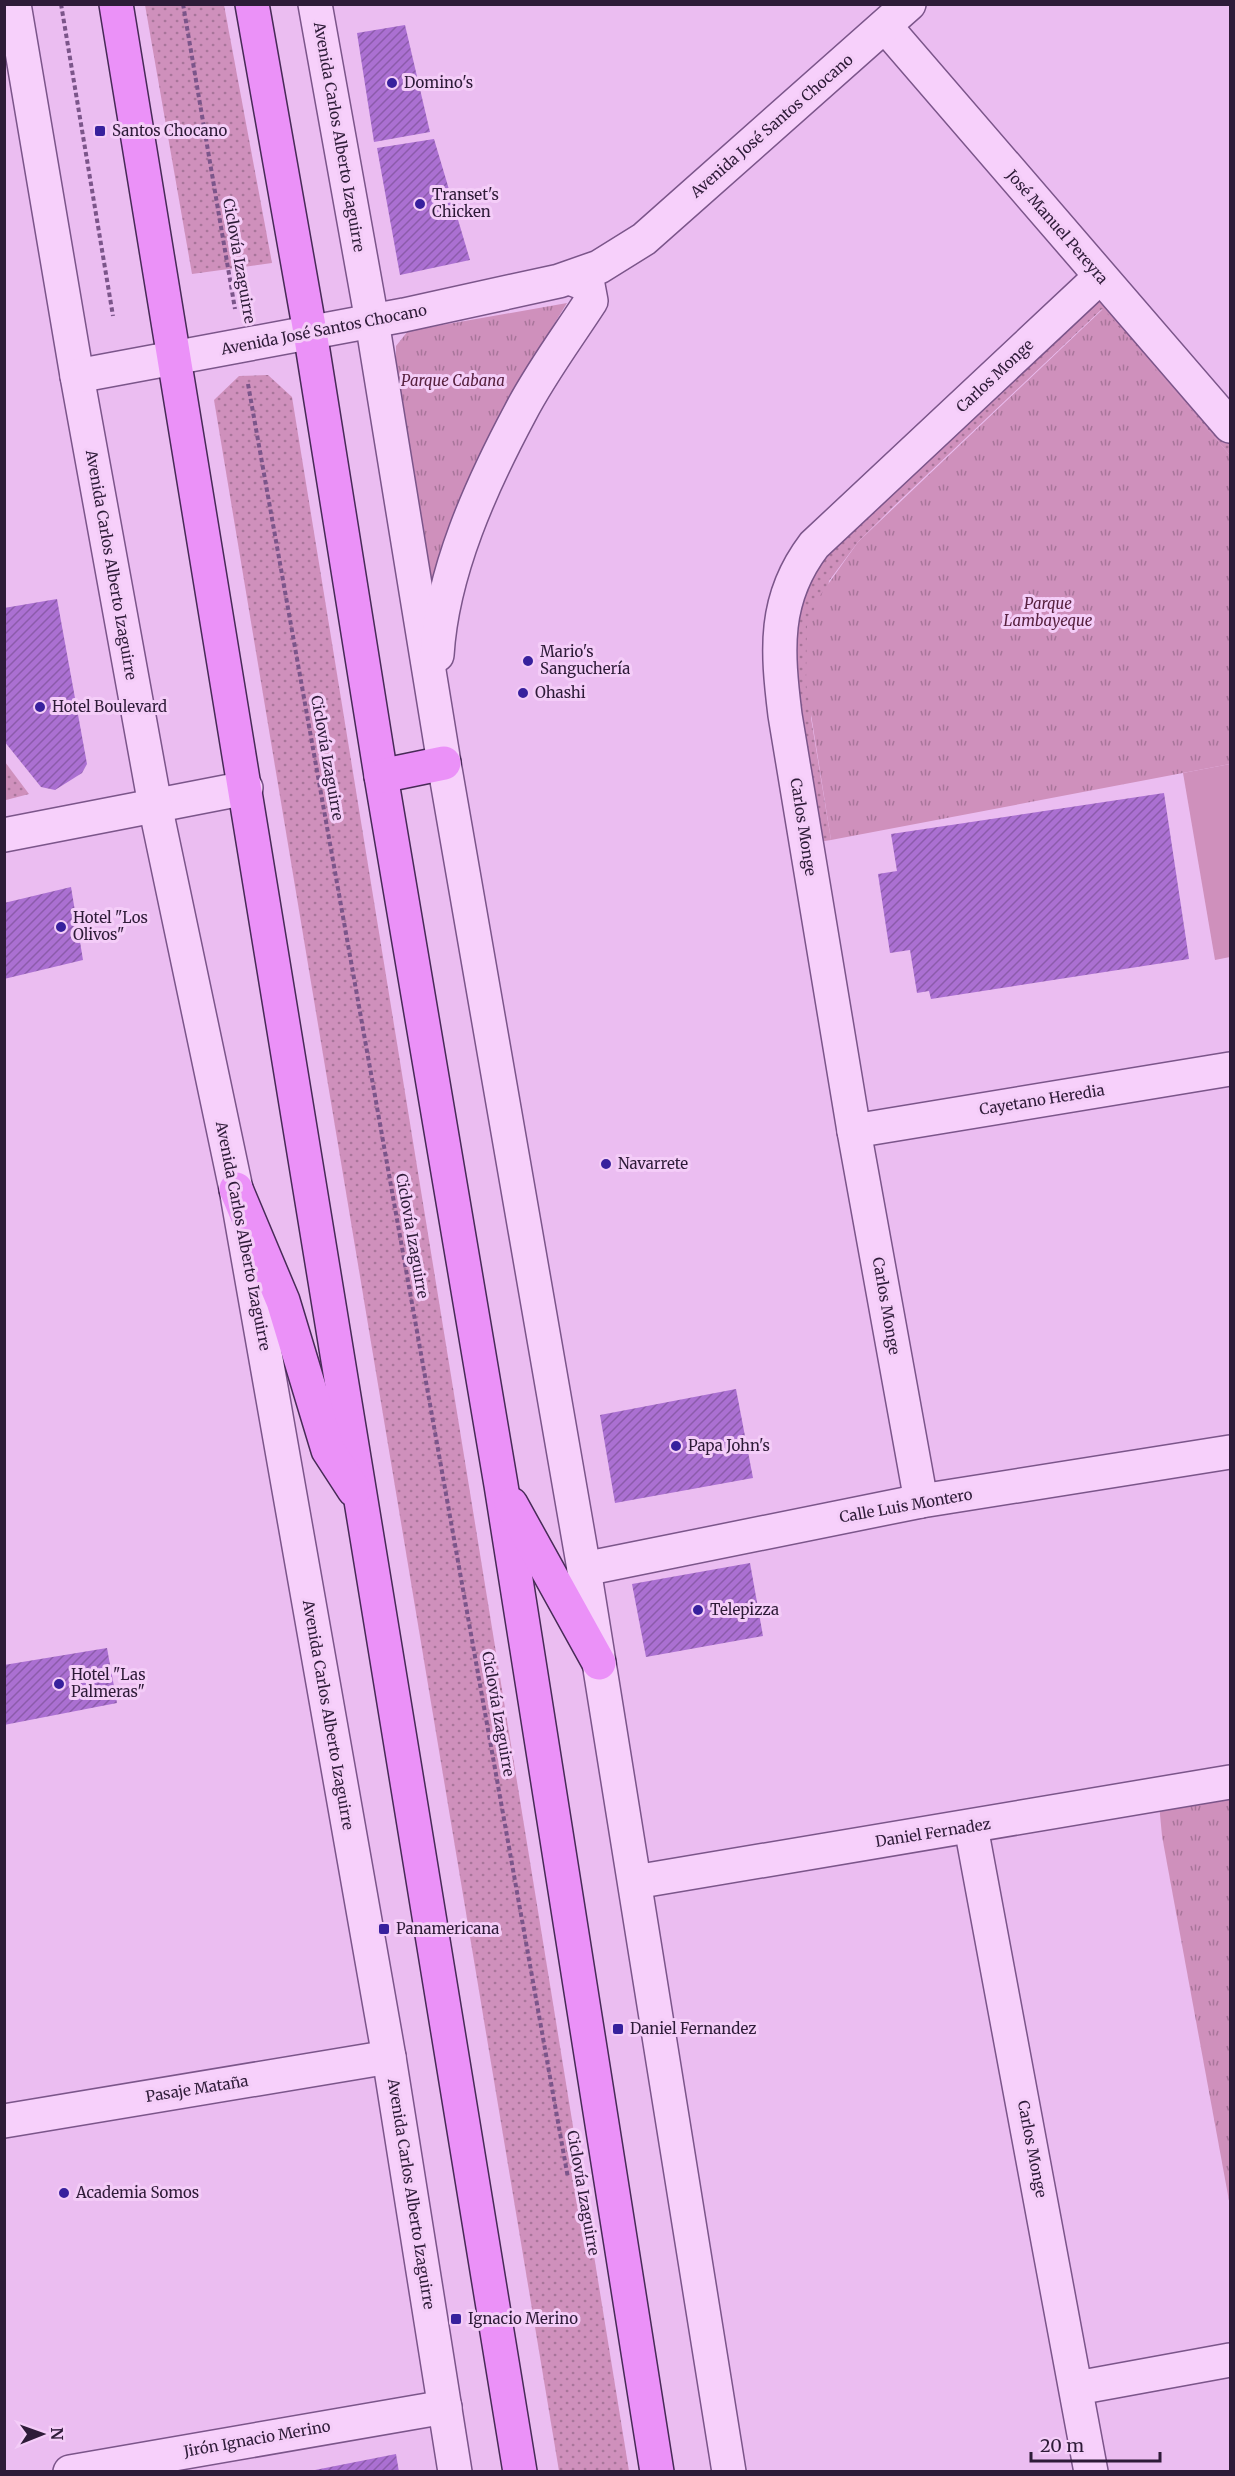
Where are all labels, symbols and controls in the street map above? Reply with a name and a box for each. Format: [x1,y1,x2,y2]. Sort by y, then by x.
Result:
street label: Avenida Carlos Alberto Izaguirre [310,19,369,254]
street label: Avenida José Santos Chocano [686,50,857,202]
place label: Domino's [404,73,473,92]
marker: Domino's [385,76,399,90]
place label: Santos Chocano [112,121,227,140]
marker: Santos Chocano [93,124,107,138]
street label: José Manuel Pereyra [1002,165,1112,288]
place label: Transet's Chicken [432,185,499,221]
street label: Ciclovía Izaguirre [219,197,260,325]
marker: Transet's Chicken [413,197,427,211]
street label: Avenida José Santos Chocano [218,300,429,359]
street label: Carlos Monge [952,335,1037,416]
park label: Parque Cabana [401,371,505,390]
street label: Avenida Carlos Alberto Izaguirre [82,447,141,682]
park label: Parque Lambayeque [1004,594,1093,630]
place label: Mario's Sanguchería [540,642,630,678]
marker: Mario's Sanguchería [521,654,535,668]
place label: Ohashi [535,683,586,702]
marker: Ohashi [516,686,530,700]
street label: Ciclovía Izaguirre [307,694,348,822]
place label: Hotel Boulevard [52,697,167,716]
marker: Hotel Boulevard [33,700,47,714]
street label: Carlos Monge [786,777,821,877]
place label: Hotel "Los Olivos" [73,908,148,944]
marker: Hotel "Los Olivos" [54,920,68,934]
street label: Cayetano Heredia [978,1080,1106,1119]
street label: Avenida Carlos Alberto Izaguirre [212,1119,275,1352]
place label: Navarrete [618,1154,688,1173]
marker: Navarrete [599,1157,613,1171]
street label: Ciclovía Izaguirre [392,1172,433,1300]
street label: Carlos Monge [869,1256,904,1356]
place label: Papa John's [688,1436,770,1455]
marker: Papa John's [669,1439,683,1453]
street label: Calle Luis Montero [838,1484,974,1527]
street label: Avenida Carlos Alberto Izaguirre [299,1597,358,1832]
place label: Telepizza [710,1600,779,1619]
marker: Telepizza [691,1603,705,1617]
street label: Ciclovía Izaguirre [478,1650,519,1778]
place label: Hotel "Las Palmeras" [71,1665,146,1701]
marker: Hotel "Las Palmeras" [52,1677,66,1691]
street label: Daniel Fernadez [874,1814,992,1851]
place label: Panamericana [396,1919,499,1938]
marker: Panamericana [377,1922,391,1936]
place label: Daniel Fernandez [630,2019,756,2038]
marker: Daniel Fernandez [611,2022,625,2036]
street label: Pasaje Mataña [144,2071,250,2106]
street label: Avenida Carlos Alberto Izaguirre [384,2076,439,2311]
street label: Carlos Monge [1014,2099,1051,2199]
street label: Ciclovía Izaguirre [563,2129,604,2257]
place label: Academia Somos [75,2183,199,2202]
marker: Academia Somos [57,2186,71,2200]
place label: Ignacio Merino [468,2309,578,2328]
marker: Ignacio Merino [449,2312,463,2326]
north arrow [12,2404,72,2464]
street label: Jirón Ignacio Merino [181,2416,332,2461]
scale bar [1031,2425,1160,2463]
text: N [47,2427,67,2441]
text: 20 m [1040,2434,1084,2457]

